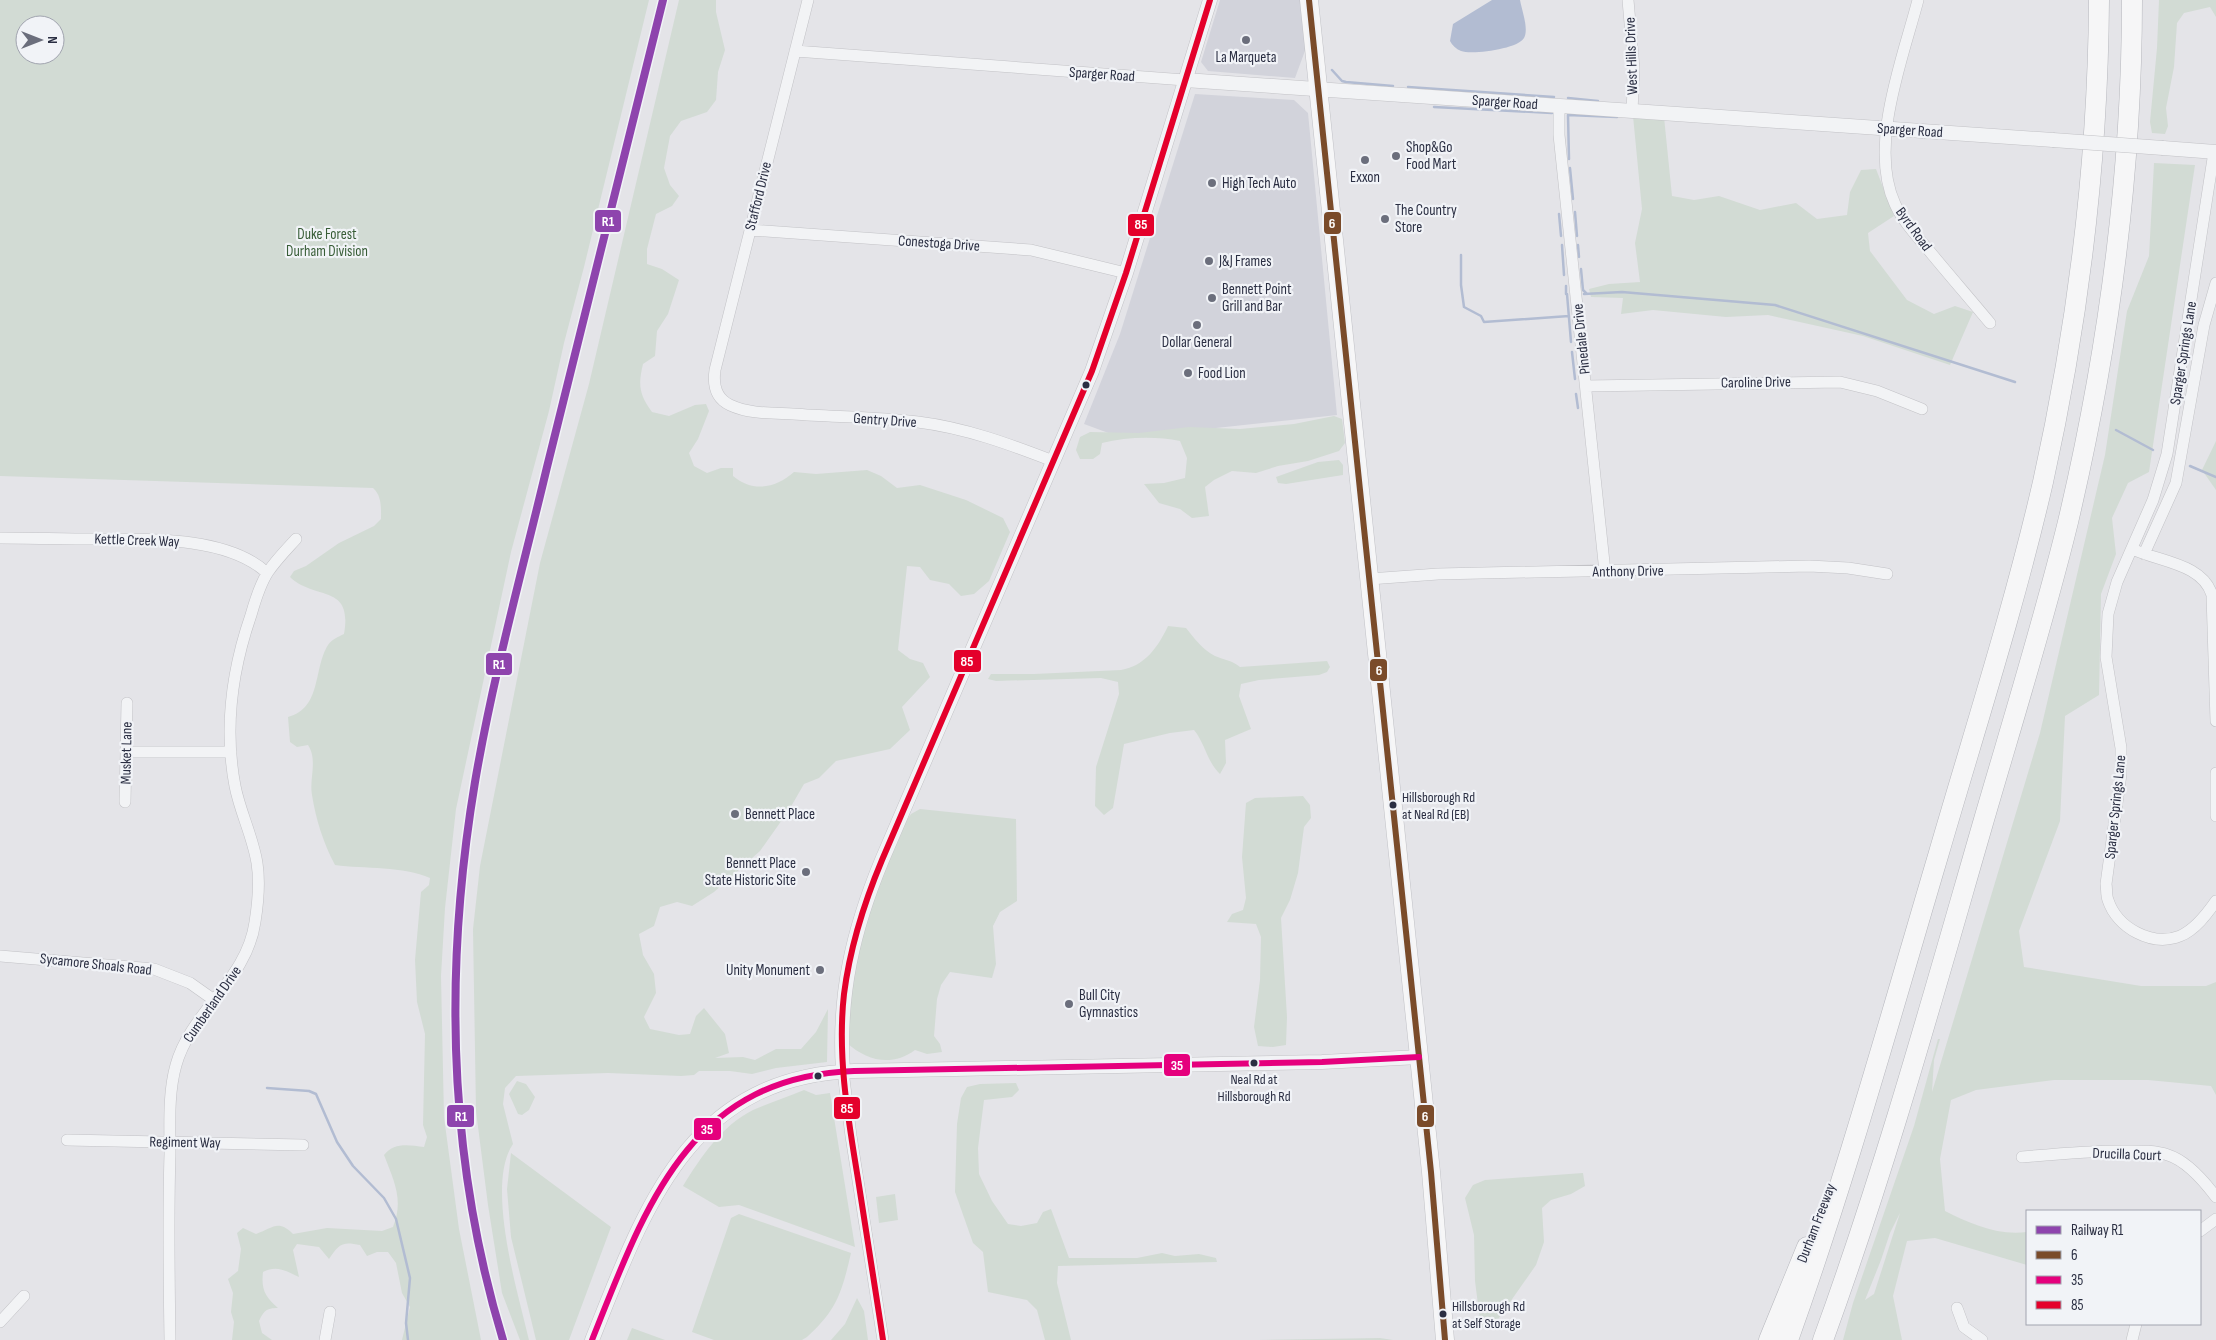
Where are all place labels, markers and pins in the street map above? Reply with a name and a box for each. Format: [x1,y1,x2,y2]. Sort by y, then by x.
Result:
marker: La Marqueta [1240,34,1252,46]
place label: La Marqueta [1215,48,1277,67]
place label: Shop&Go Food Mart [1406,138,1457,174]
marker: Shop&Go Food Mart [1390,150,1402,162]
marker: Exxon [1359,154,1371,166]
place label: Exxon [1350,168,1380,187]
place label: High Tech Auto [1222,174,1297,193]
marker: High Tech Auto [1206,177,1218,189]
place label: The Country Store [1395,201,1457,237]
marker: The Country Store [1379,213,1391,225]
place label: J&J Frames [1218,252,1272,271]
marker: J&J Frames [1203,255,1215,267]
place label: Bennett Point Grill and Bar [1222,280,1292,316]
marker: Bennett Point Grill and Bar [1206,292,1218,304]
marker: Dollar General [1191,319,1203,331]
place label: Dollar General [1162,333,1232,352]
place label: Food Lion [1198,364,1246,383]
marker: Food Lion [1182,367,1194,379]
unlabelled marker [1081,380,1091,390]
place label: Hillsborough Rd at Neal Rd (EB) [1402,789,1475,823]
marker: Hillsborough Rd at Neal Rd (EB) [1388,800,1398,810]
place label: Bennett Place [745,805,815,824]
marker: Bennett Place [729,808,741,820]
place label: Bennett Place State Historic Site [705,854,796,890]
marker: Bennett Place State Historic Site [800,866,812,878]
place label: Unity Monument [726,961,810,980]
marker: Unity Monument [814,964,826,976]
place label: Bull City Gymnastics [1079,986,1138,1022]
marker: Bull City Gymnastics [1063,998,1075,1010]
marker: Neal Rd at Hillsborough Rd [1249,1058,1259,1068]
unlabelled marker [813,1071,823,1081]
place label: Neal Rd at Hillsborough Rd [1218,1071,1291,1105]
place label: Hillsborough Rd at Self Storage [1452,1298,1525,1332]
marker: Hillsborough Rd at Self Storage [1438,1309,1448,1319]

